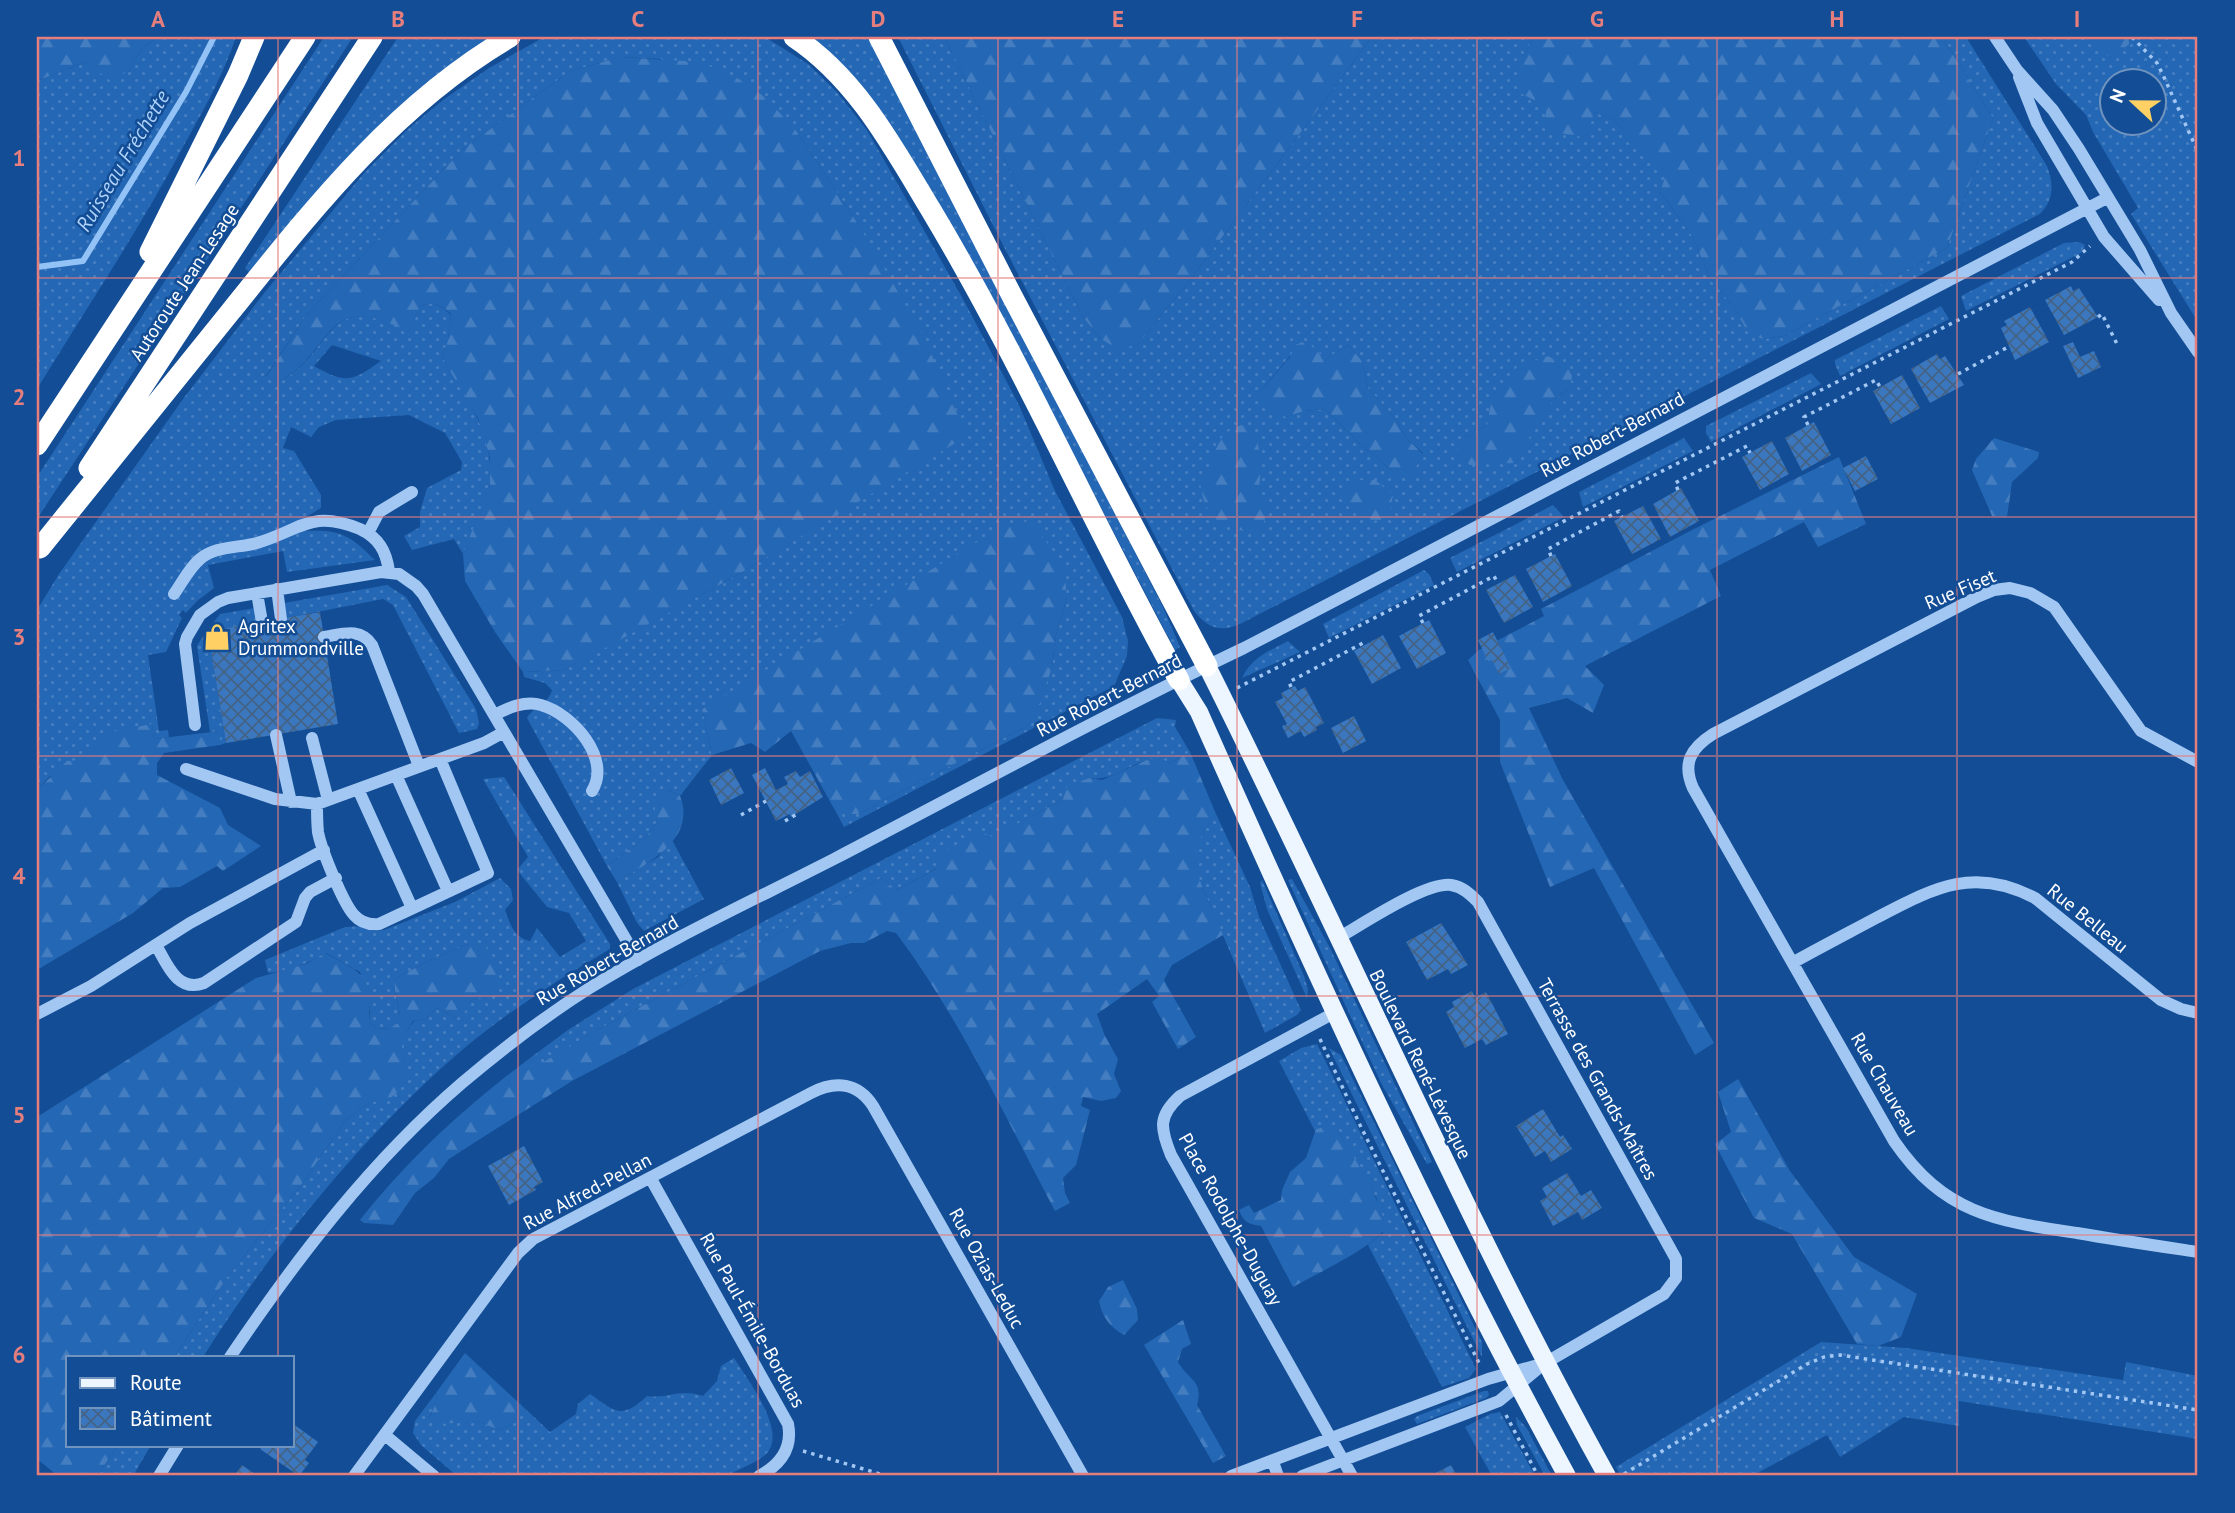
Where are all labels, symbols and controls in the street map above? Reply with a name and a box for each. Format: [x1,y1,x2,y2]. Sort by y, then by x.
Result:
text: A [151,4,165,33]
text: B [391,4,405,33]
text: C [632,4,645,33]
text: D [871,4,885,33]
text: E [1112,4,1124,33]
text: F [1351,4,1363,33]
text: G [1590,4,1604,33]
text: H [1830,4,1844,33]
text: I [2074,4,2080,33]
north arrow [2098,66,2168,136]
water label: Ruisseau Fréchette [70,85,176,236]
text: N [2104,85,2131,106]
text: 1 [12,143,26,172]
street label: Autoroute Jean-Lesage [124,199,244,365]
text: 2 [12,382,26,411]
street label: Rue Robert-Bernard [1536,386,1688,482]
street label: Rue Fiset [1921,563,2000,615]
place label: Agritex Drummondville [238,614,364,660]
text: 3 [12,622,26,651]
shop icon: Agritex Drummondville [202,622,232,652]
street label: Rue Robert-Bernard [1032,648,1186,742]
text: 4 [12,861,26,890]
street label: Rue Belleau [2043,878,2133,958]
street label: Rue Robert-Bernard [532,910,682,1010]
street label: Boulevard René-Lévesque [1365,965,1477,1163]
street label: Terrasse des Grands-Maîtres [1533,974,1663,1184]
street label: Rue Chauveau [1846,1028,1924,1140]
text: 5 [12,1100,26,1129]
street label: Place Rodolphe-Duguay [1174,1129,1288,1310]
street label: Rue Alfred-Pellan [519,1147,655,1235]
street label: Rue Ozias-Leduc [944,1204,1030,1332]
street label: Rue Paul-Émile-Borduas [695,1228,811,1412]
text: 6 [12,1340,26,1369]
legend [66,1356,294,1446]
text: Route [130,1369,182,1396]
text: Bâtiment [130,1405,212,1432]

